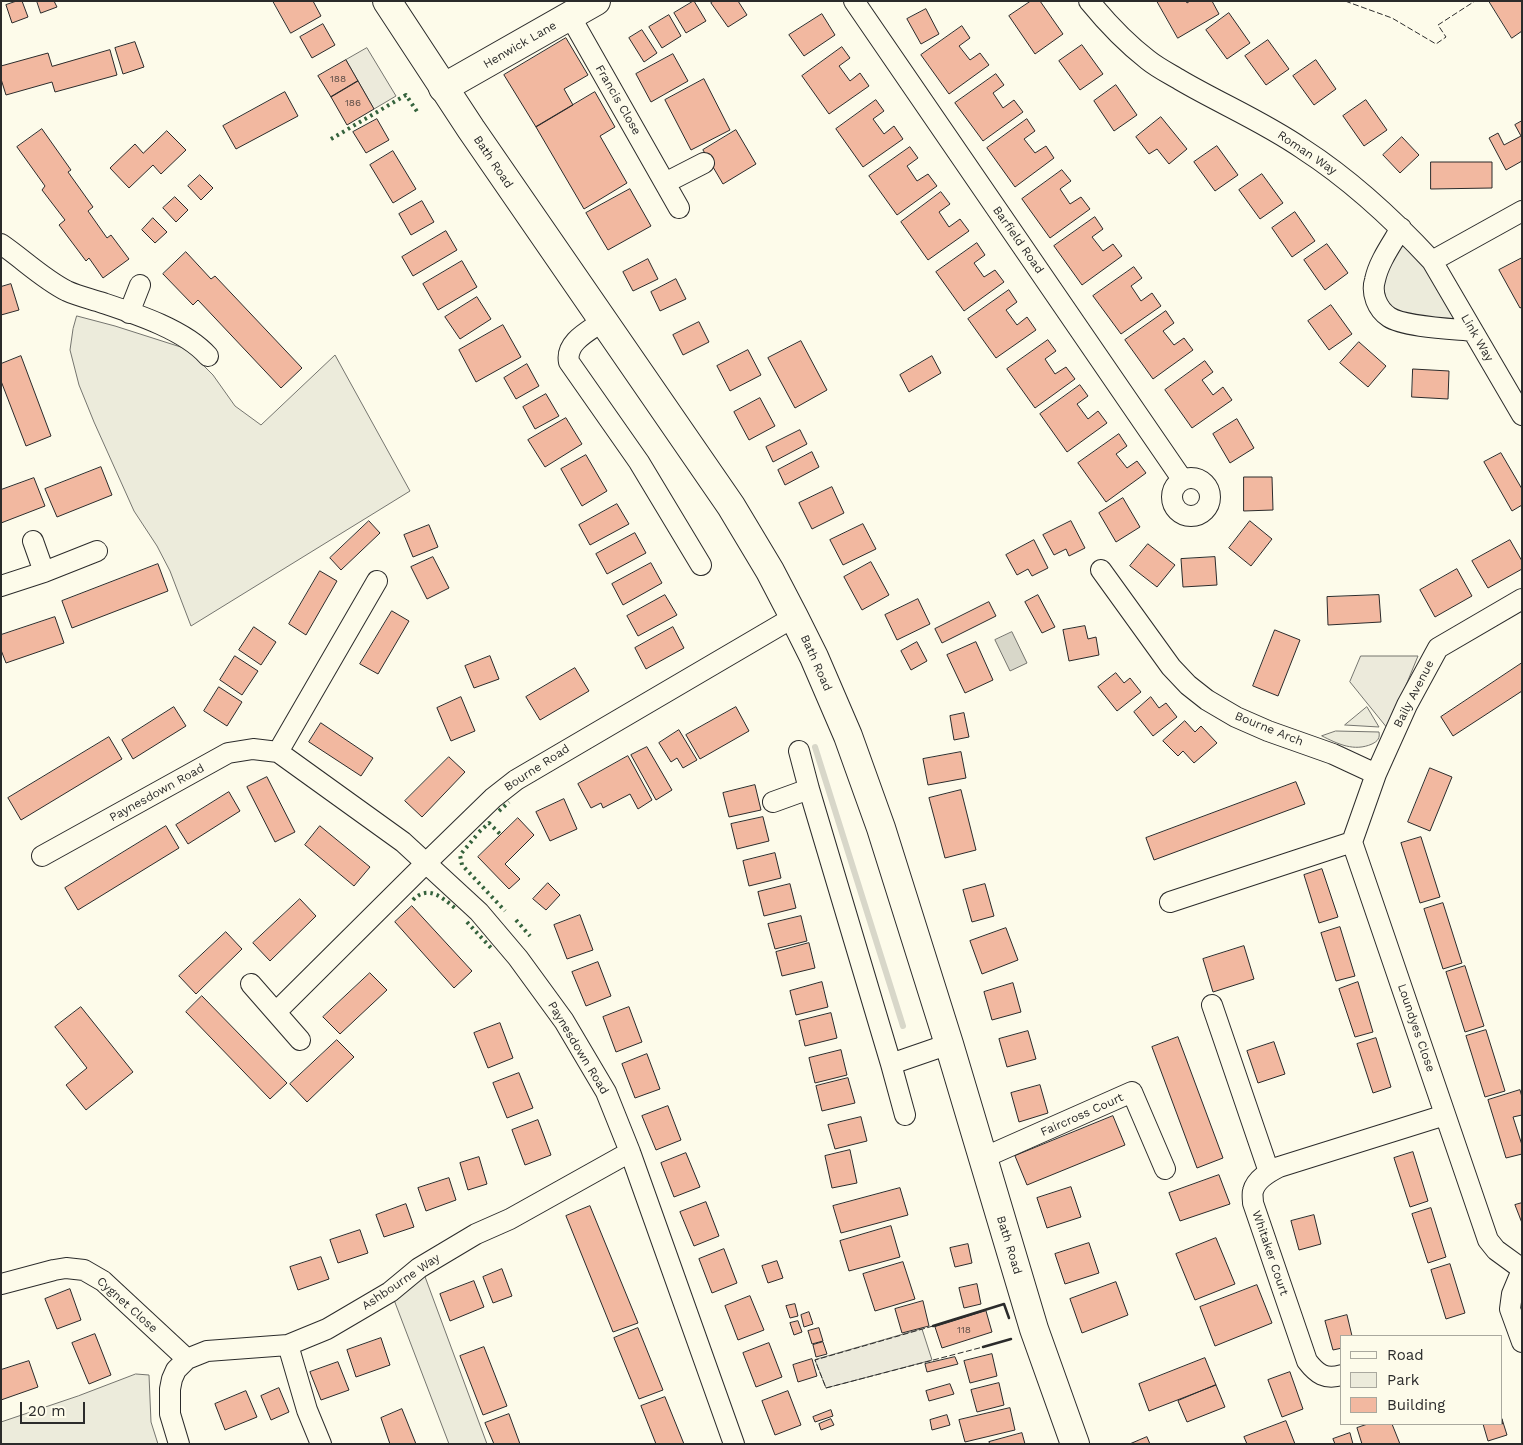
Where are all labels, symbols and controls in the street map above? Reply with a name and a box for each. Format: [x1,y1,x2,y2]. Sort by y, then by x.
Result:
street label: Henwick Lane [481,18,559,72]
street label: Francis Close [592,62,644,138]
house number: 188 [330,73,346,85]
house number: 186 [345,97,361,109]
street label: Roman Way [1275,128,1339,178]
street label: Bath Road [470,133,516,191]
street label: Barfield Road [989,204,1047,276]
street label: Link Way [1458,312,1496,364]
street label: Bath Road [797,633,835,693]
street label: Baily Avenue [1391,658,1437,730]
street label: Bourne Arch [1233,709,1305,749]
street label: Bourne Road [502,742,572,794]
street label: Paynesdown Road [107,761,207,825]
street label: Loundyes Close [1394,982,1438,1074]
street label: Paynesdown Road [545,999,611,1097]
street label: Faircross Court [1038,1090,1126,1140]
street label: Whitaker Court [1249,1209,1291,1297]
street label: Bath Road [993,1214,1025,1276]
street label: Ashbourne Way [359,1251,443,1313]
street label: Cygnet Close [94,1274,160,1336]
house number: 118 [957,1324,971,1336]
legend [1340,1335,1503,1425]
text: Road [1387,1346,1424,1364]
text: Park [1387,1371,1419,1389]
scale bar [22,1392,88,1424]
text: Building [1387,1396,1445,1414]
text: 20 m [28,1402,66,1420]

